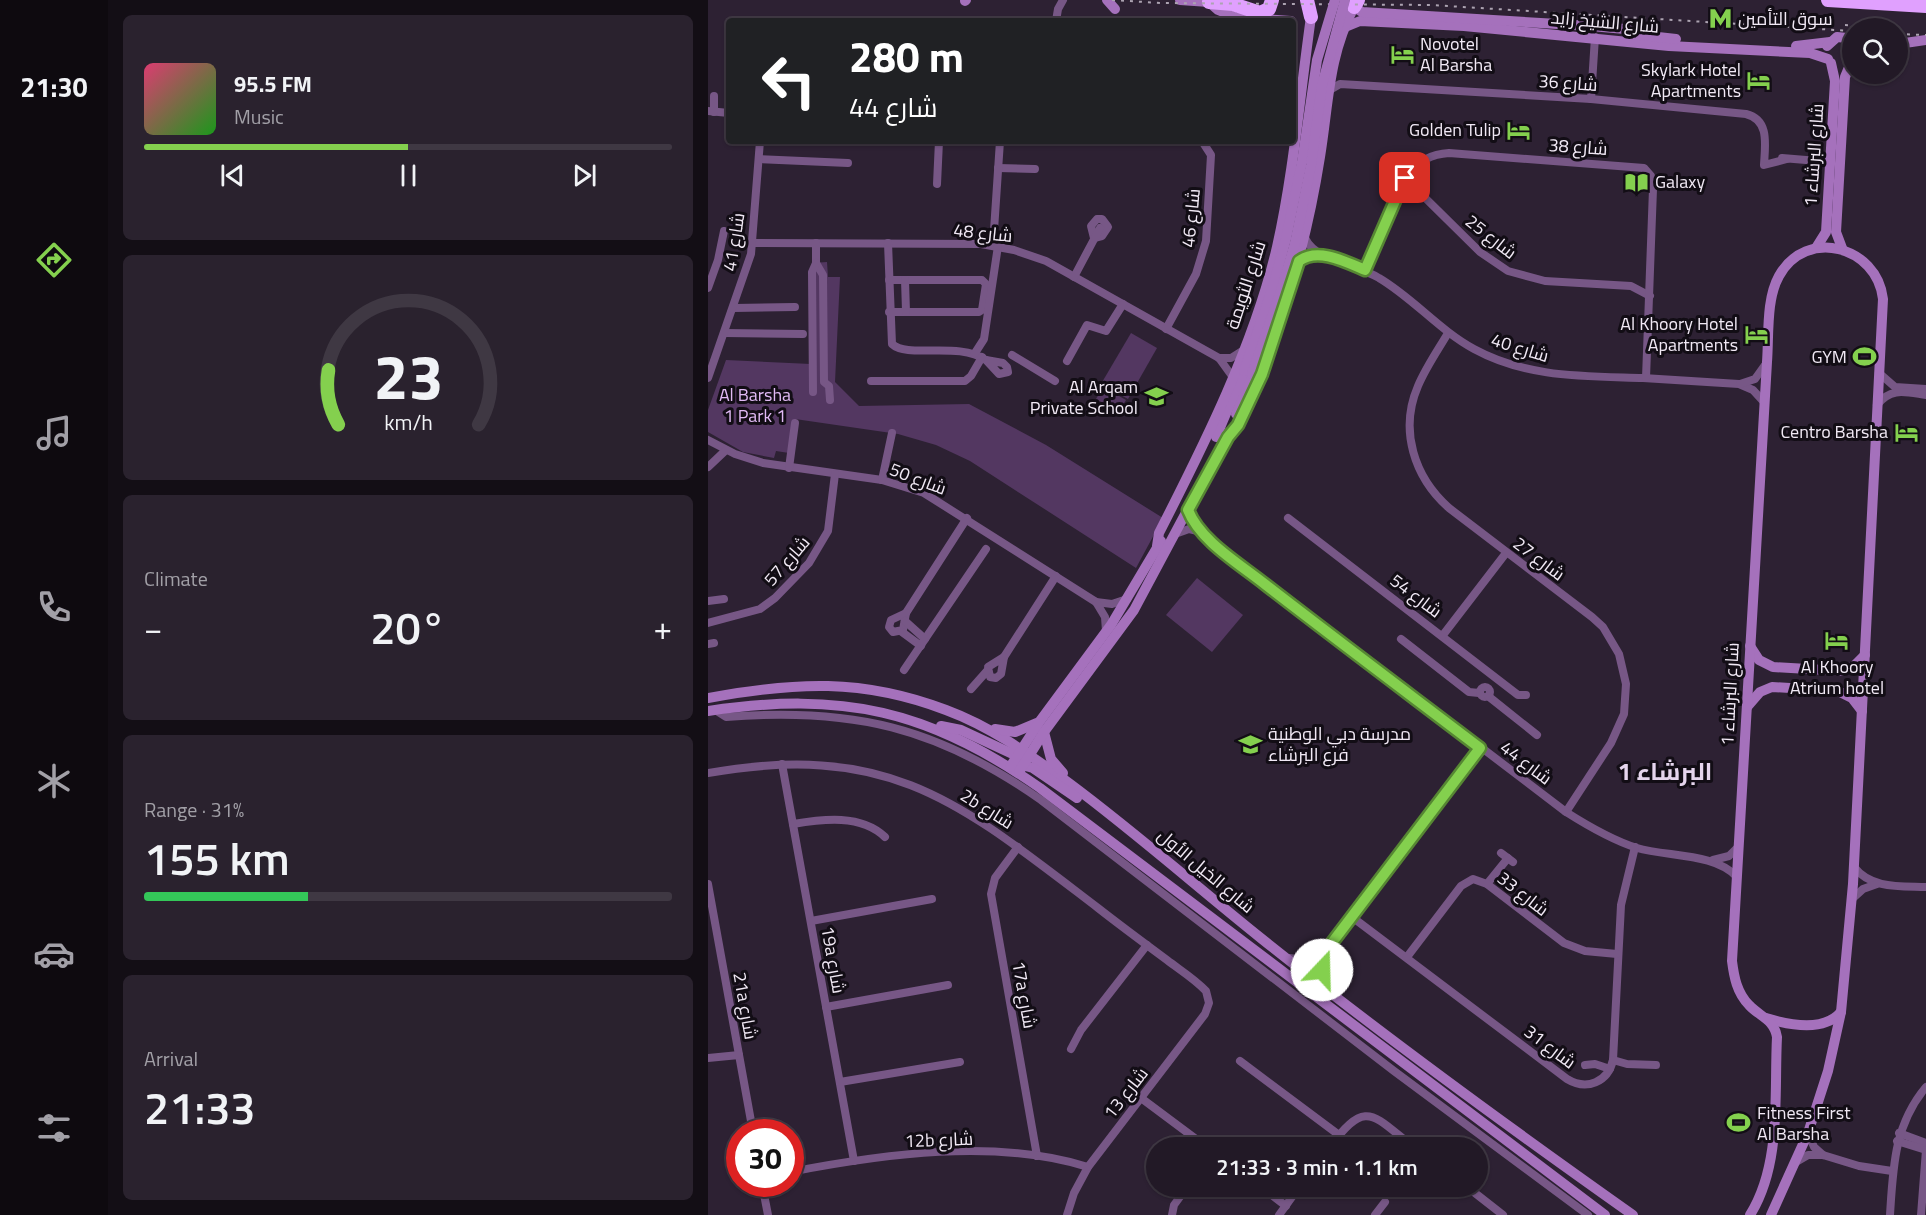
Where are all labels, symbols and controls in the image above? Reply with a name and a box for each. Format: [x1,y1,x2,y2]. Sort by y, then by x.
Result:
street label: شارع الشيخ زايد [1550,3,1660,40]
place label: سوق التأمين [1738,5,1833,32]
metro station icon: سوق التأمين [1707,6,1733,32]
map controls [1842,18,1908,84]
button: search [1842,18,1908,84]
text: 280 m [849,24,964,88]
place label: Novotel Al Barsha [1420,30,1492,78]
hotel icon: Novotel Al Barsha [1389,41,1415,67]
icon: left [750,42,828,120]
place label: Skylark Hotel Apartments [1641,56,1741,104]
text: 21:30 [20,66,88,107]
text: 95.5 FM [234,67,312,101]
street label: شارع 36 [1538,67,1598,98]
hotel icon: Skylark Hotel Apartments [1746,67,1772,93]
text: شارع 44 [849,86,938,127]
text: Music [234,101,284,132]
street label: شارع البرشاء 1 [1796,102,1831,207]
place label: Golden Tulip [1409,116,1501,143]
hotel icon: Golden Tulip [1506,117,1532,143]
street label: شارع 38 [1548,131,1608,162]
pin [1379,152,1430,203]
icon: previous [216,159,249,192]
icon: pause [392,159,425,192]
icon: next [568,159,601,192]
icon: arrive [1388,161,1421,194]
place label: Galaxy [1655,168,1705,195]
library icon: Galaxy [1624,169,1650,195]
street label: شارع 46 [1174,187,1207,249]
street label: شارع 25 [1460,208,1523,265]
street label: شارع 41 [716,211,751,273]
street label: شارع 48 [952,216,1014,249]
street label: شارع الثويمة [1219,237,1273,333]
icon: directions [33,239,75,281]
place label: Al Khoory Hotel Apartments [1620,310,1738,358]
hotel icon: Al Khoory Hotel Apartments [1743,321,1769,347]
street label: شارع 40 [1488,326,1552,369]
text: 23 [373,328,443,423]
place label: GYM [1811,343,1847,370]
sports icon: GYM [1852,344,1878,370]
place label: Al Arqam Private School [1030,373,1138,421]
park label: Al Barsha 1 Park 1 [719,381,791,429]
school or university icon: Al Arqam Private School [1143,384,1169,410]
text: km/h [384,406,432,438]
icon: music [33,412,75,454]
place label: Centro Barsha [1780,418,1888,445]
hotel icon: Centro Barsha [1893,419,1919,445]
street label: شارع 50 [886,455,951,502]
street label: شارع 57 [757,530,816,592]
street label: شارع 27 [1508,530,1571,587]
text: Climate [144,563,208,594]
street label: شارع 54 [1385,567,1448,624]
icon: phone [33,586,75,628]
text: 20° [370,593,446,661]
text: − [144,603,162,653]
text: + [654,603,672,653]
hotel icon: Al Khoory Atrium hotel [1824,628,1850,654]
street label: شارع البرشاء 1 [1713,642,1746,746]
place label: Al Khoory Atrium hotel [1790,653,1884,701]
place label: مدرسة دبي الوطنية فرع البرشاء [1268,720,1411,768]
school or university icon: مدرسة دبي الوطنية فرع البرشاء [1237,731,1263,757]
street label: شارع 44 [1495,734,1558,791]
district label: البرشاء 1 [1618,753,1712,789]
icon: climate [33,760,75,802]
street label: 2b شارع [955,782,1019,835]
text: Range · 31% [144,794,244,825]
street label: شارع الخيل الأول [1152,822,1261,919]
text: 155 km [144,824,290,892]
street label: شارع 33 [1492,865,1555,922]
street label: 19a شارع [814,924,853,996]
icon: car [33,933,75,975]
position arrow [1290,938,1354,1002]
street label: 17a شارع [1005,959,1044,1031]
street label: 21a شارع [726,970,765,1042]
street label: شارع 31 [1519,1018,1582,1075]
text: Arrival [144,1043,198,1074]
street label: شارع 13 [1097,1061,1154,1124]
text: 21:33 [144,1073,256,1141]
place label: Fitness First Al Barsha [1757,1099,1851,1147]
icon: filters [33,1107,75,1149]
sports icon: Fitness First Al Barsha [1726,1110,1752,1136]
speed limit sign: 30 [726,1119,804,1197]
street label: 12b شارع [904,1125,974,1154]
text: 21:33 · 3 min · 1.1 km [1216,1150,1418,1184]

